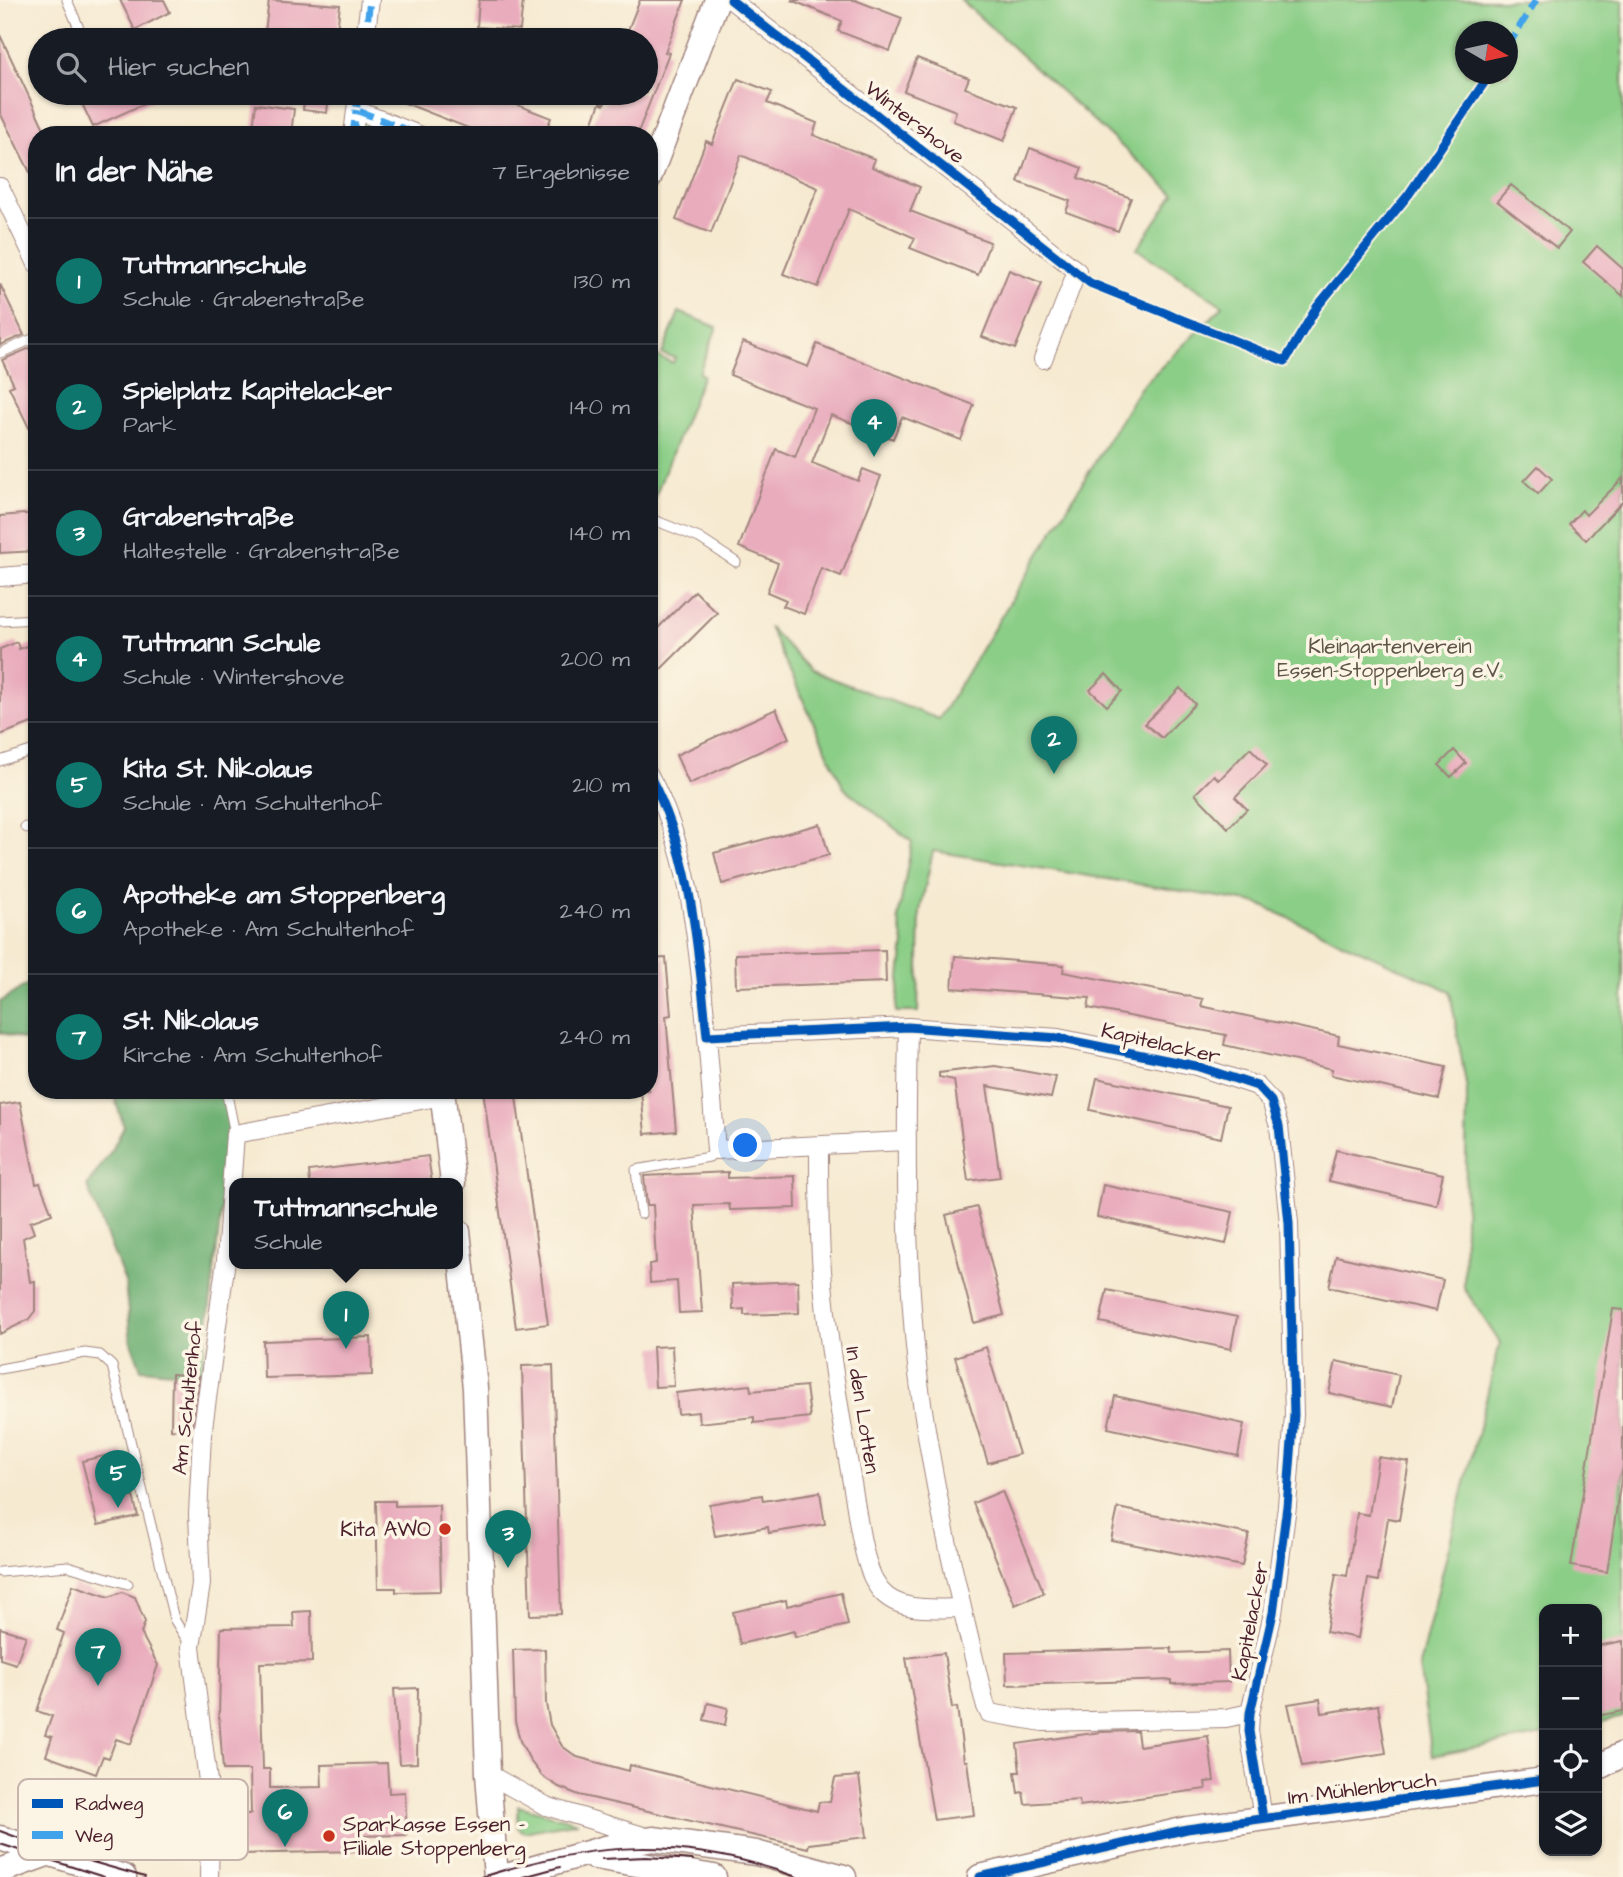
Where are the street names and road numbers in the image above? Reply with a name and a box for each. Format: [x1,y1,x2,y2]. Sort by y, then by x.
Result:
street label: Wintershove [859,74,971,171]
street label: Kapitelacker [1098,1016,1224,1072]
street label: Am Schultenhof [165,1319,210,1476]
street label: In den Lotten [838,1344,887,1476]
street label: Kapitelacker [1225,1558,1277,1684]
street label: Im Mühlenbruch [1286,1765,1438,1812]

